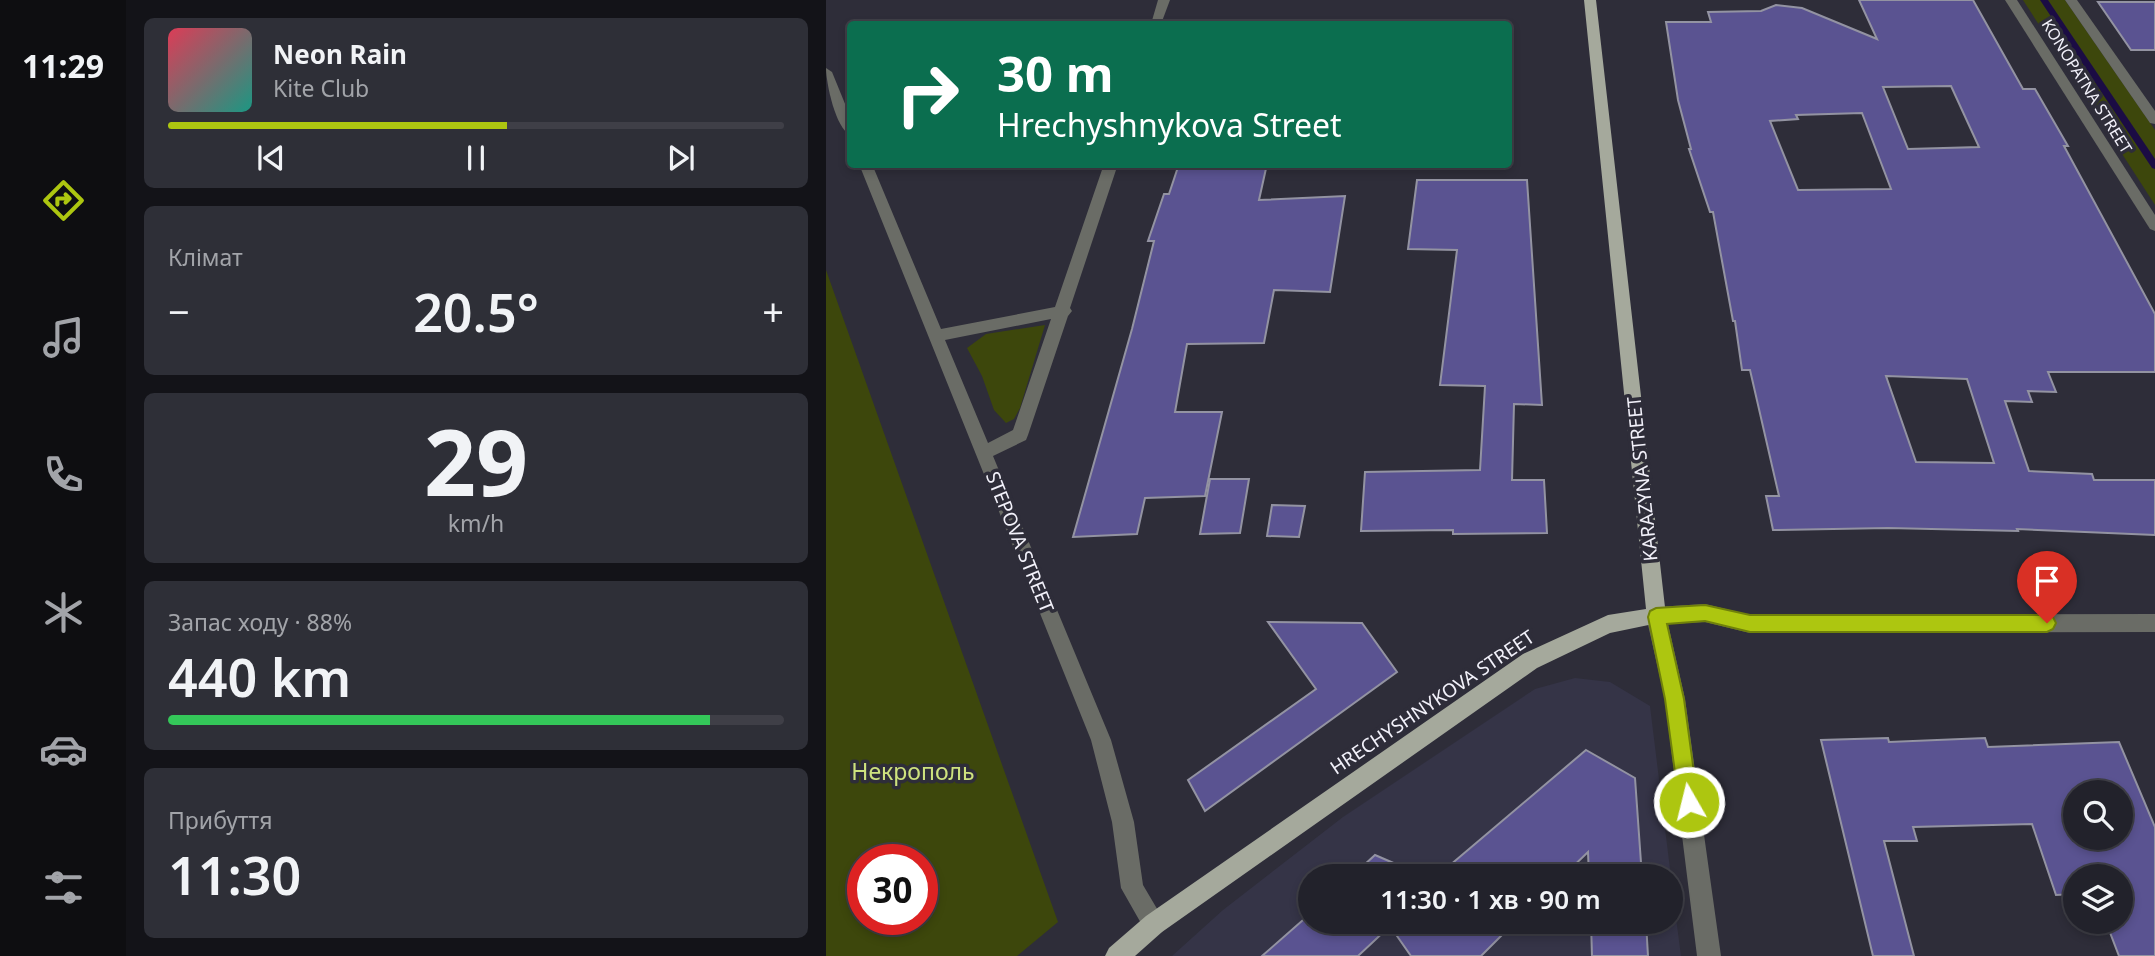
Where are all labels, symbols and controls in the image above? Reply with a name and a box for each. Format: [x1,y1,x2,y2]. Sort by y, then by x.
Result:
street label: KONOPATNA STREET [2037,15,2137,157]
text: Neon Rain [273,36,407,72]
text: 30 m [997,40,1114,106]
text: 11:29 [22,44,104,87]
icon: right [882,49,973,140]
text: Kite Club [273,72,369,104]
text: Hrechyshnykova Street [997,103,1342,146]
icon: previous [252,139,290,177]
icon: pause [457,139,495,177]
icon: next [662,139,700,177]
icon: directions [39,176,88,225]
text: Клімат [168,241,243,273]
text: 20.5° [413,276,539,347]
text: − [168,285,190,337]
text: + [762,285,784,337]
icon: music [39,313,88,362]
street label: KARAZYNA STREET [1620,395,1664,563]
text: 29 [424,399,528,523]
icon: phone [39,450,88,499]
street label: STEPOVA STREET [980,468,1060,617]
text: km/h [448,507,504,539]
pin [2017,551,2077,623]
icon: arrive [2028,562,2066,600]
icon: climate [39,588,88,637]
text: Запас ходу · 88% [168,606,352,638]
street label: HRECHYSHNYKOVA STREET [1325,624,1540,780]
text: 440 km [168,641,351,712]
icon: car [39,725,88,774]
park label: Некрополь [851,755,975,787]
position arrow [1652,765,1726,839]
map controls [2063,780,2133,934]
button: search [2063,780,2133,850]
text: Прибуття [168,804,273,836]
text: 11:30 [168,839,301,910]
speed limit sign: 30 [847,844,938,935]
icon: filters [39,863,88,912]
button: layers [2063,864,2133,934]
text: 11:30 · 1 хв · 90 m [1380,881,1601,917]

